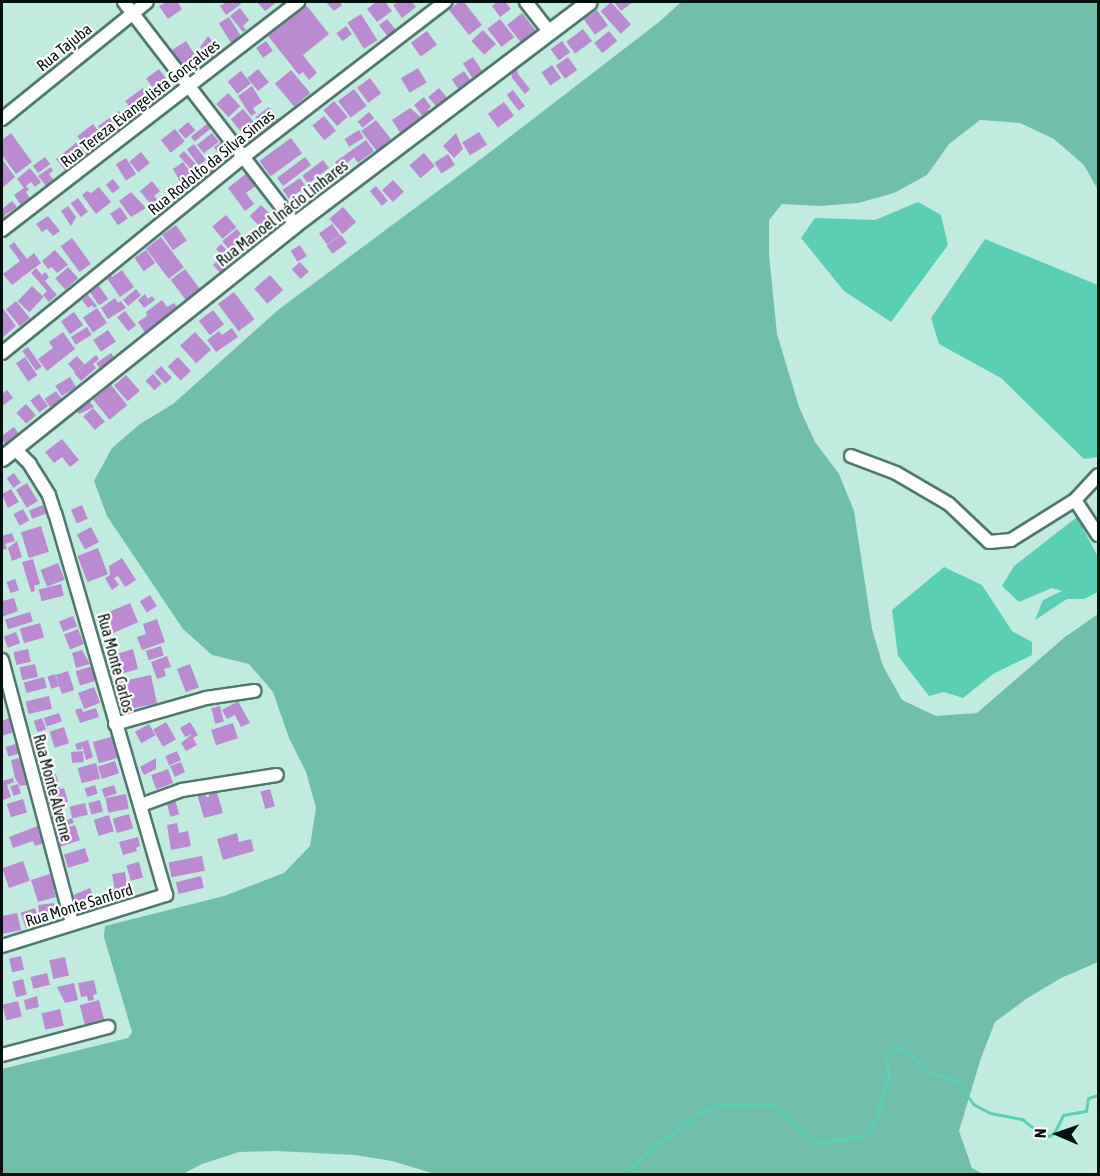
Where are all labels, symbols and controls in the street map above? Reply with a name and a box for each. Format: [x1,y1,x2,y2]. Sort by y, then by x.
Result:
street label: Rua Tajuba [33,19,95,75]
street label: Rua Tereza Evangelista Gonçalves [57,35,223,171]
street label: Rua Rodolfo da Silva Simas [144,105,278,219]
street label: Rua Manoel Inácio Linhares [212,156,352,270]
street label: Rua Monte Carlos [94,611,138,715]
street label: Rua Monte Alverne [29,732,77,844]
street label: Rua Monte Sanford [23,880,135,930]
north arrow [1028,1104,1088,1164]
text: N [1031,1128,1049,1138]

